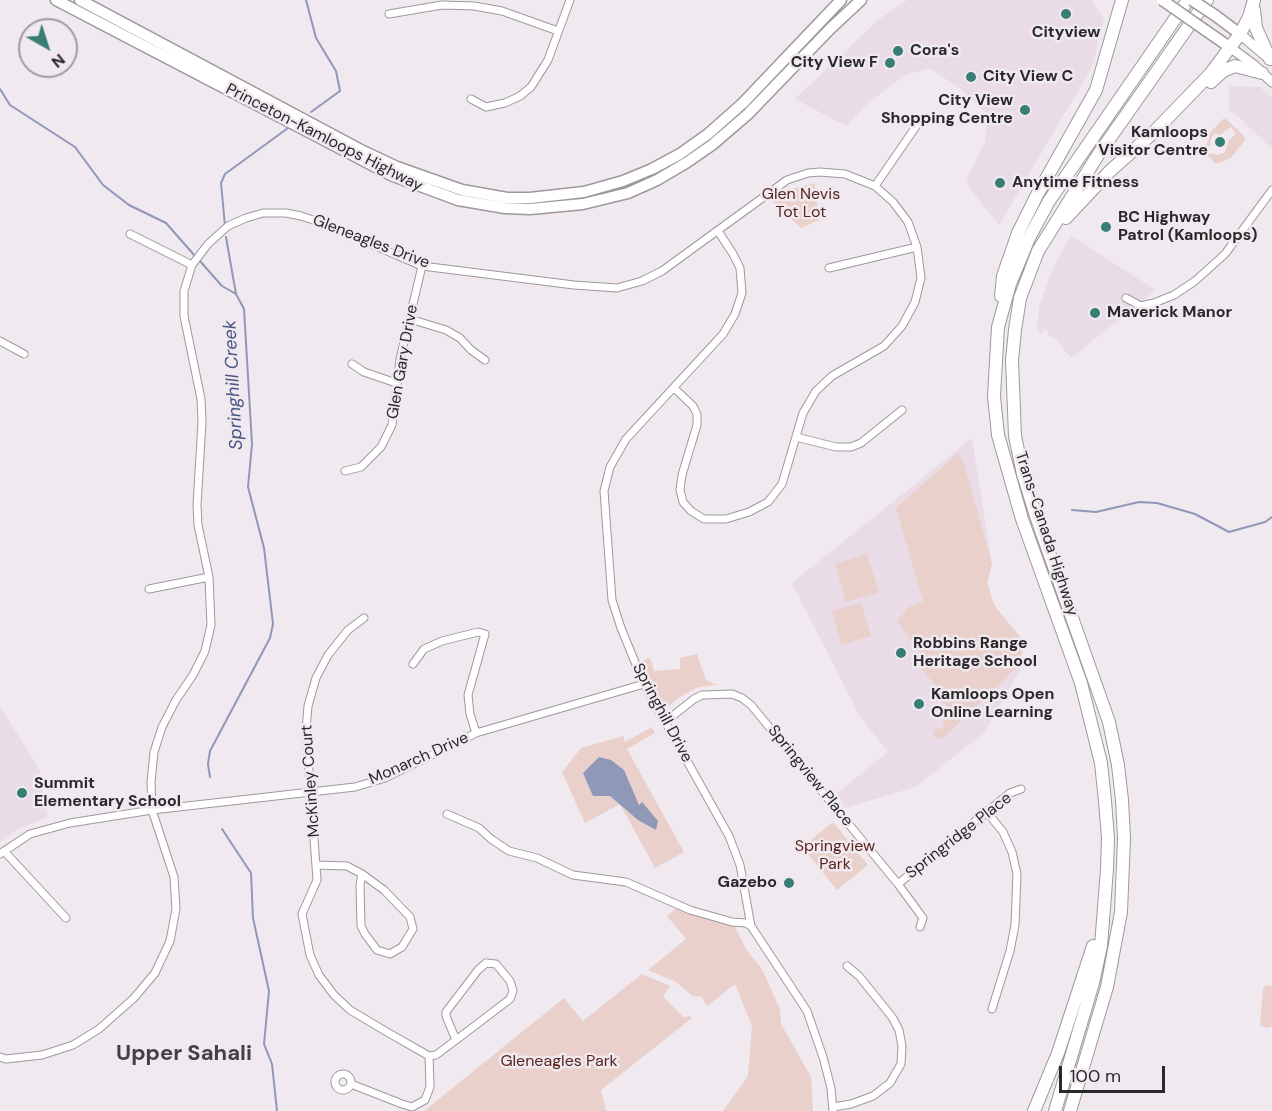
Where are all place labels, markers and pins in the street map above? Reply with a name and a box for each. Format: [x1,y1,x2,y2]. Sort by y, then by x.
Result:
marker: Cityview [1059,7,1073,21]
place label: Cityview [1032,23,1100,43]
place label: Cora's [910,41,959,61]
marker: Cora's [891,44,905,58]
place label: City View F [791,53,878,73]
marker: City View F [883,56,897,70]
place label: City View C [983,67,1073,87]
marker: City View C [964,70,978,84]
place label: City View Shopping Centre [881,91,1013,129]
marker: City View Shopping Centre [1018,103,1032,117]
place label: Kamloops Visitor Centre [1098,123,1208,161]
marker: Kamloops Visitor Centre [1213,135,1227,149]
place label: Anytime Fitness [1012,173,1139,193]
marker: Anytime Fitness [993,176,1007,190]
place label: BC Highway Patrol (Kamloops) [1118,208,1258,246]
marker: BC Highway Patrol (Kamloops) [1099,220,1113,234]
place label: Maverick Manor [1107,303,1232,323]
marker: Maverick Manor [1088,306,1102,320]
place label: Robbins Range Heritage School [913,634,1037,672]
marker: Robbins Range Heritage School [894,646,908,660]
place label: Kamloops Open Online Learning [931,685,1054,723]
marker: Kamloops Open Online Learning [912,697,926,711]
place label: Summit Elementary School [34,774,181,812]
marker: Summit Elementary School [15,786,29,800]
place label: Gazebo [717,873,777,893]
marker: Gazebo [782,876,796,890]

